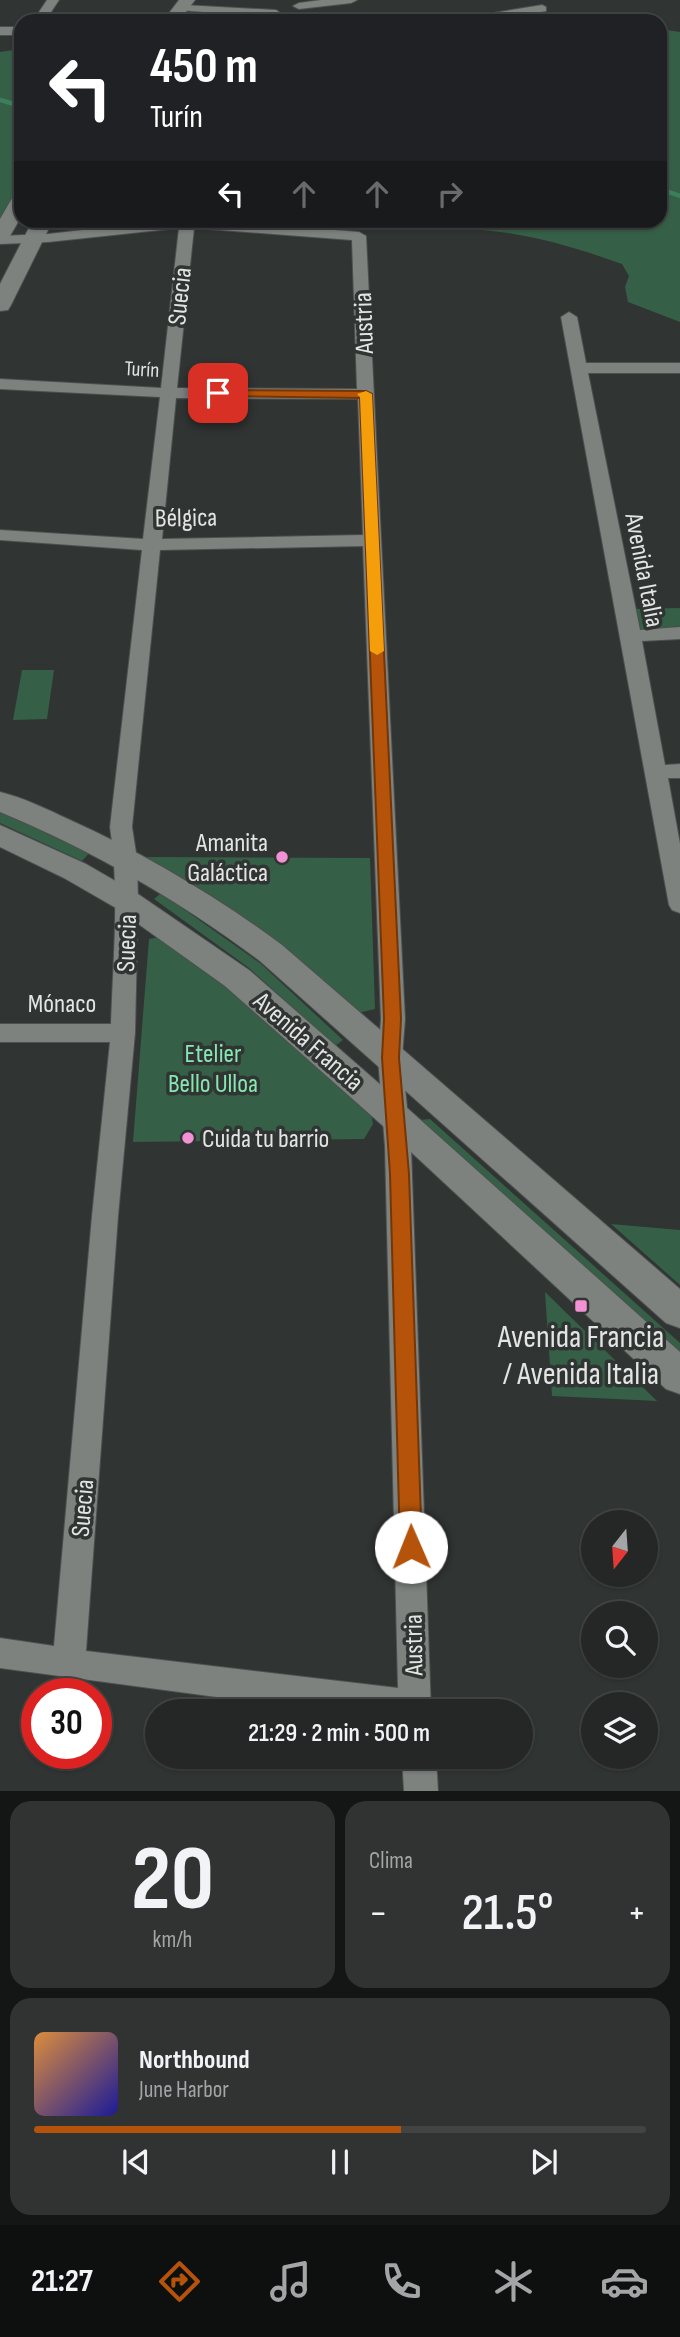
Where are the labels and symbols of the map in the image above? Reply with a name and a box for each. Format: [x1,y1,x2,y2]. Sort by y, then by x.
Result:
street label: Suecia [162,266,199,326]
street label: Austria [348,292,381,355]
street label: Turín [124,356,160,383]
pin [188,363,248,423]
street label: Bélgica [155,502,217,535]
street label: Avenida Italia [617,510,670,630]
place label: Amanita Galáctica [187,828,268,889]
marker: Amanita Galáctica [274,849,290,865]
street label: Suecia [111,914,144,972]
street label: Avenida Francia [246,985,369,1098]
street label: Mónaco [28,989,96,1020]
park label: Etelier Bello Ulloa [168,1039,258,1100]
place label: Cuida tu barrio [202,1124,329,1155]
marker: Cuida tu barrio [180,1130,196,1146]
marker: Avenida Francia / Avenida Italia [573,1298,589,1314]
place label: Avenida Francia / Avenida Italia [497,1318,664,1394]
street label: Suecia [66,1478,101,1538]
position arrow [374,1510,448,1584]
north arrow [581,1510,658,1587]
street label: Austria [398,1614,431,1677]
speed limit sign: 30 [21,1678,112,1769]

